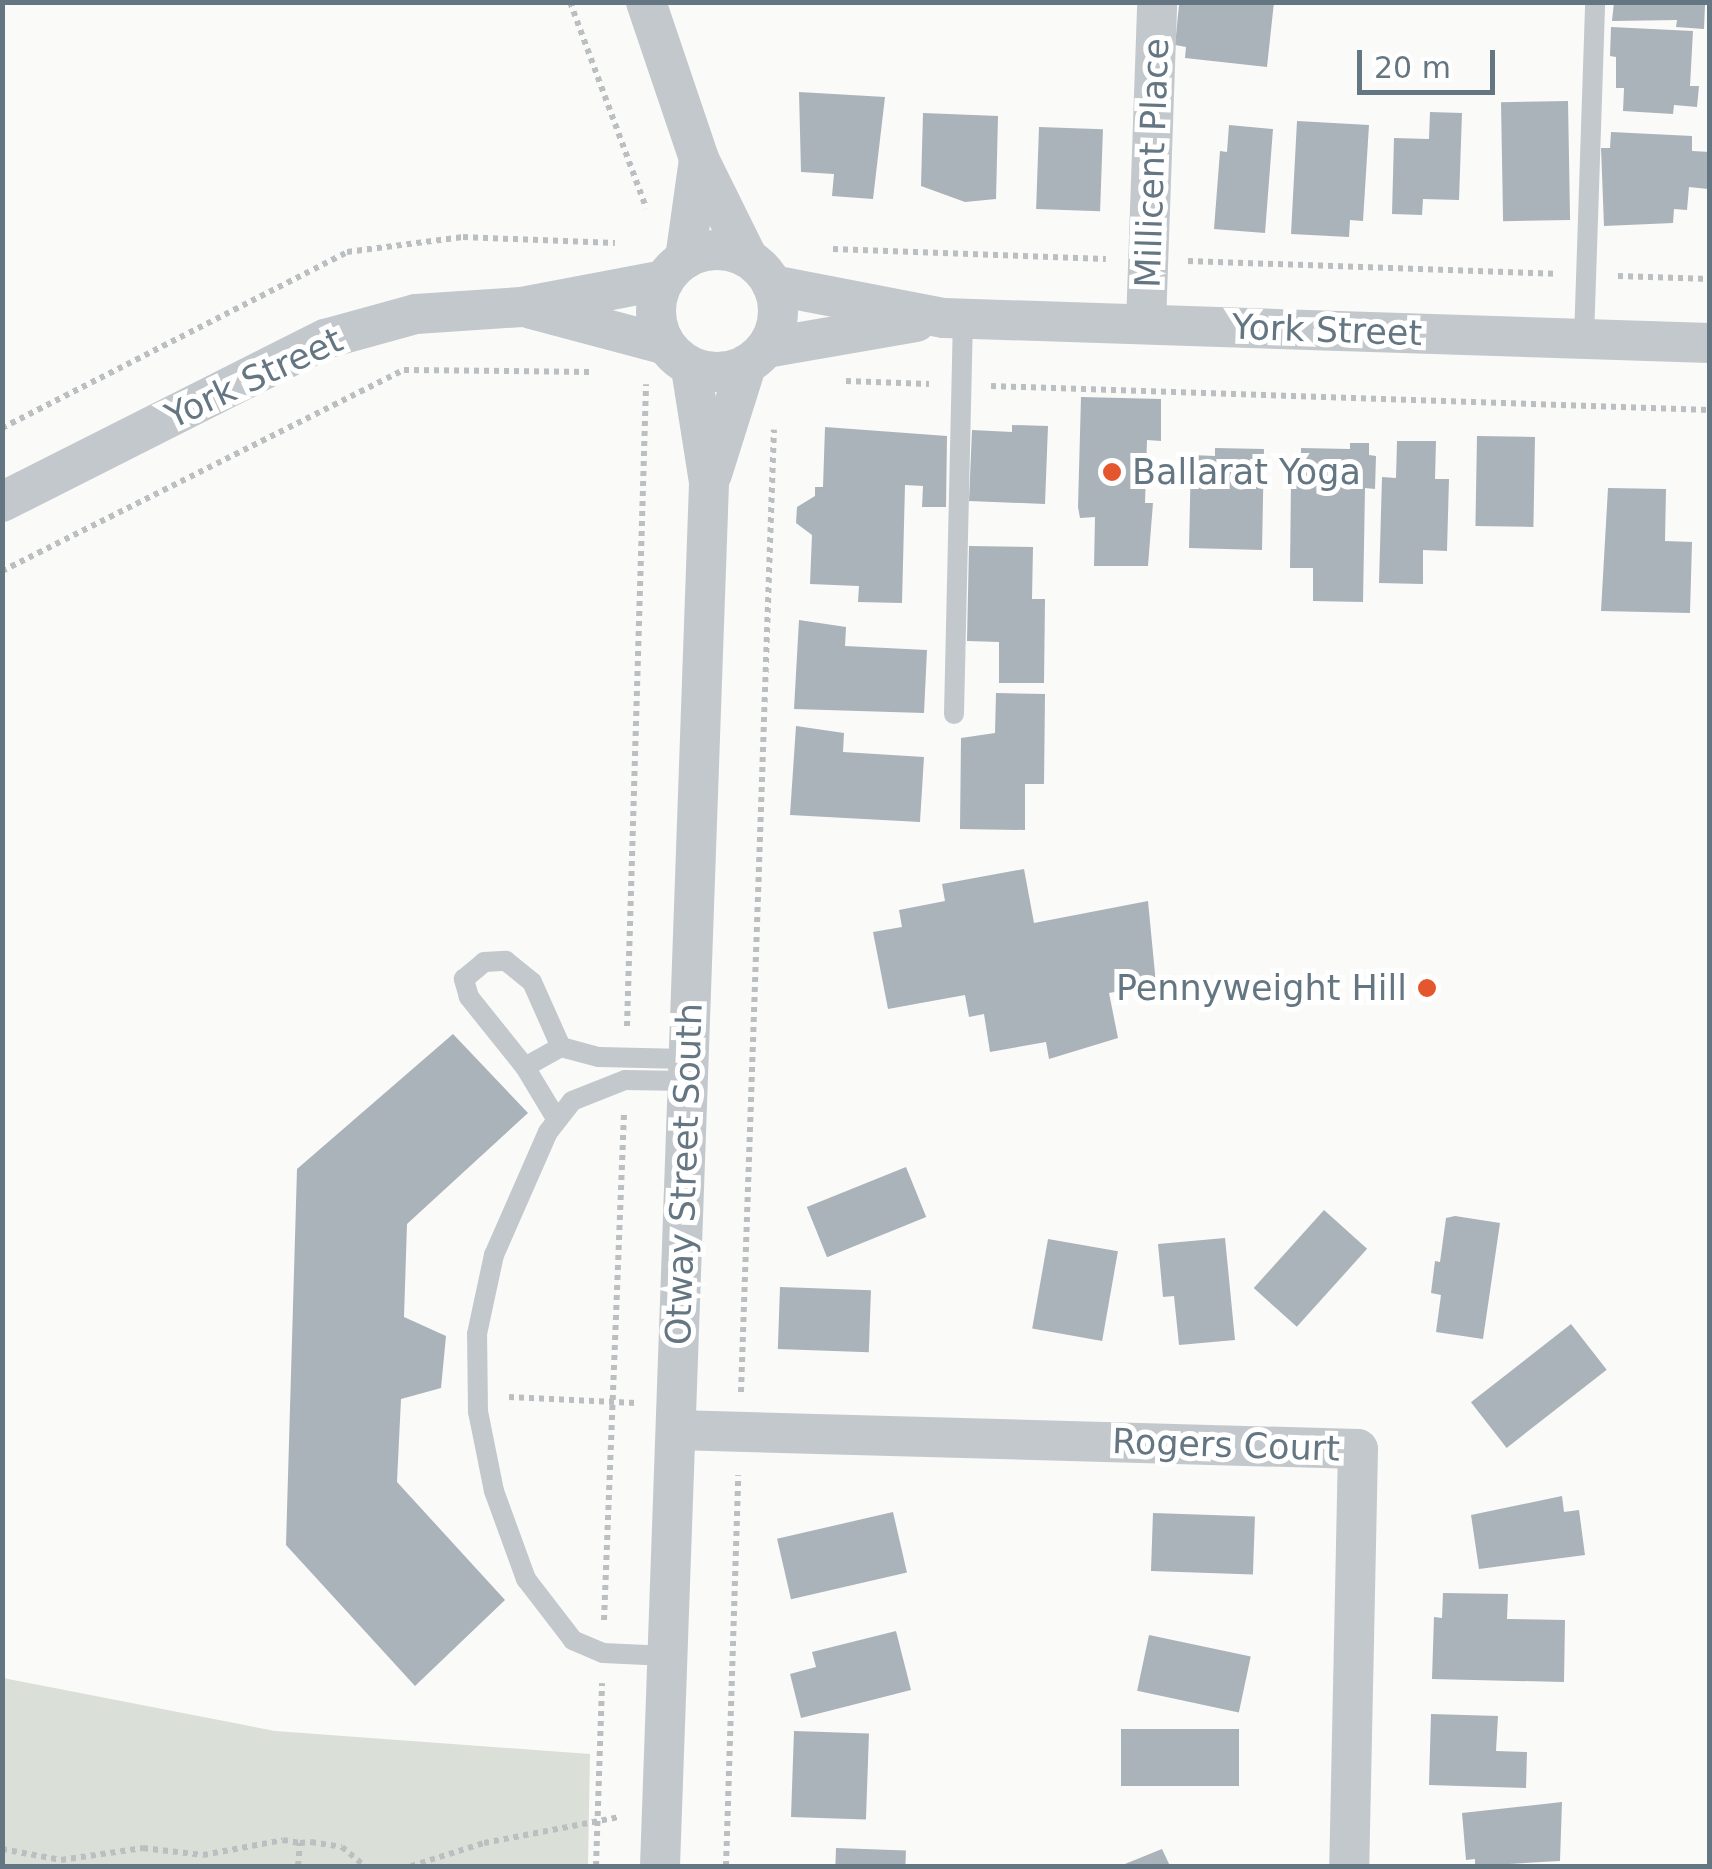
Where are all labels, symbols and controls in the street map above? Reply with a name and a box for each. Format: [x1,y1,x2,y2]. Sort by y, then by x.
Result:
scale bar [1362,30,1500,92]
street label: Millicent Place [1127,37,1177,289]
text: 20 m [1374,50,1451,85]
street label: York Street [1231,306,1423,354]
street label: York Street [159,319,349,437]
place label: Ballarat Yoga [1132,451,1361,493]
marker: Ballarat Yoga [1101,461,1123,483]
place label: Pennyweight Hill [1116,967,1407,1009]
marker: Pennyweight Hill [1416,977,1438,999]
street label: Otway Street South [657,1002,711,1346]
street label: Rogers Court [1111,1420,1341,1470]

